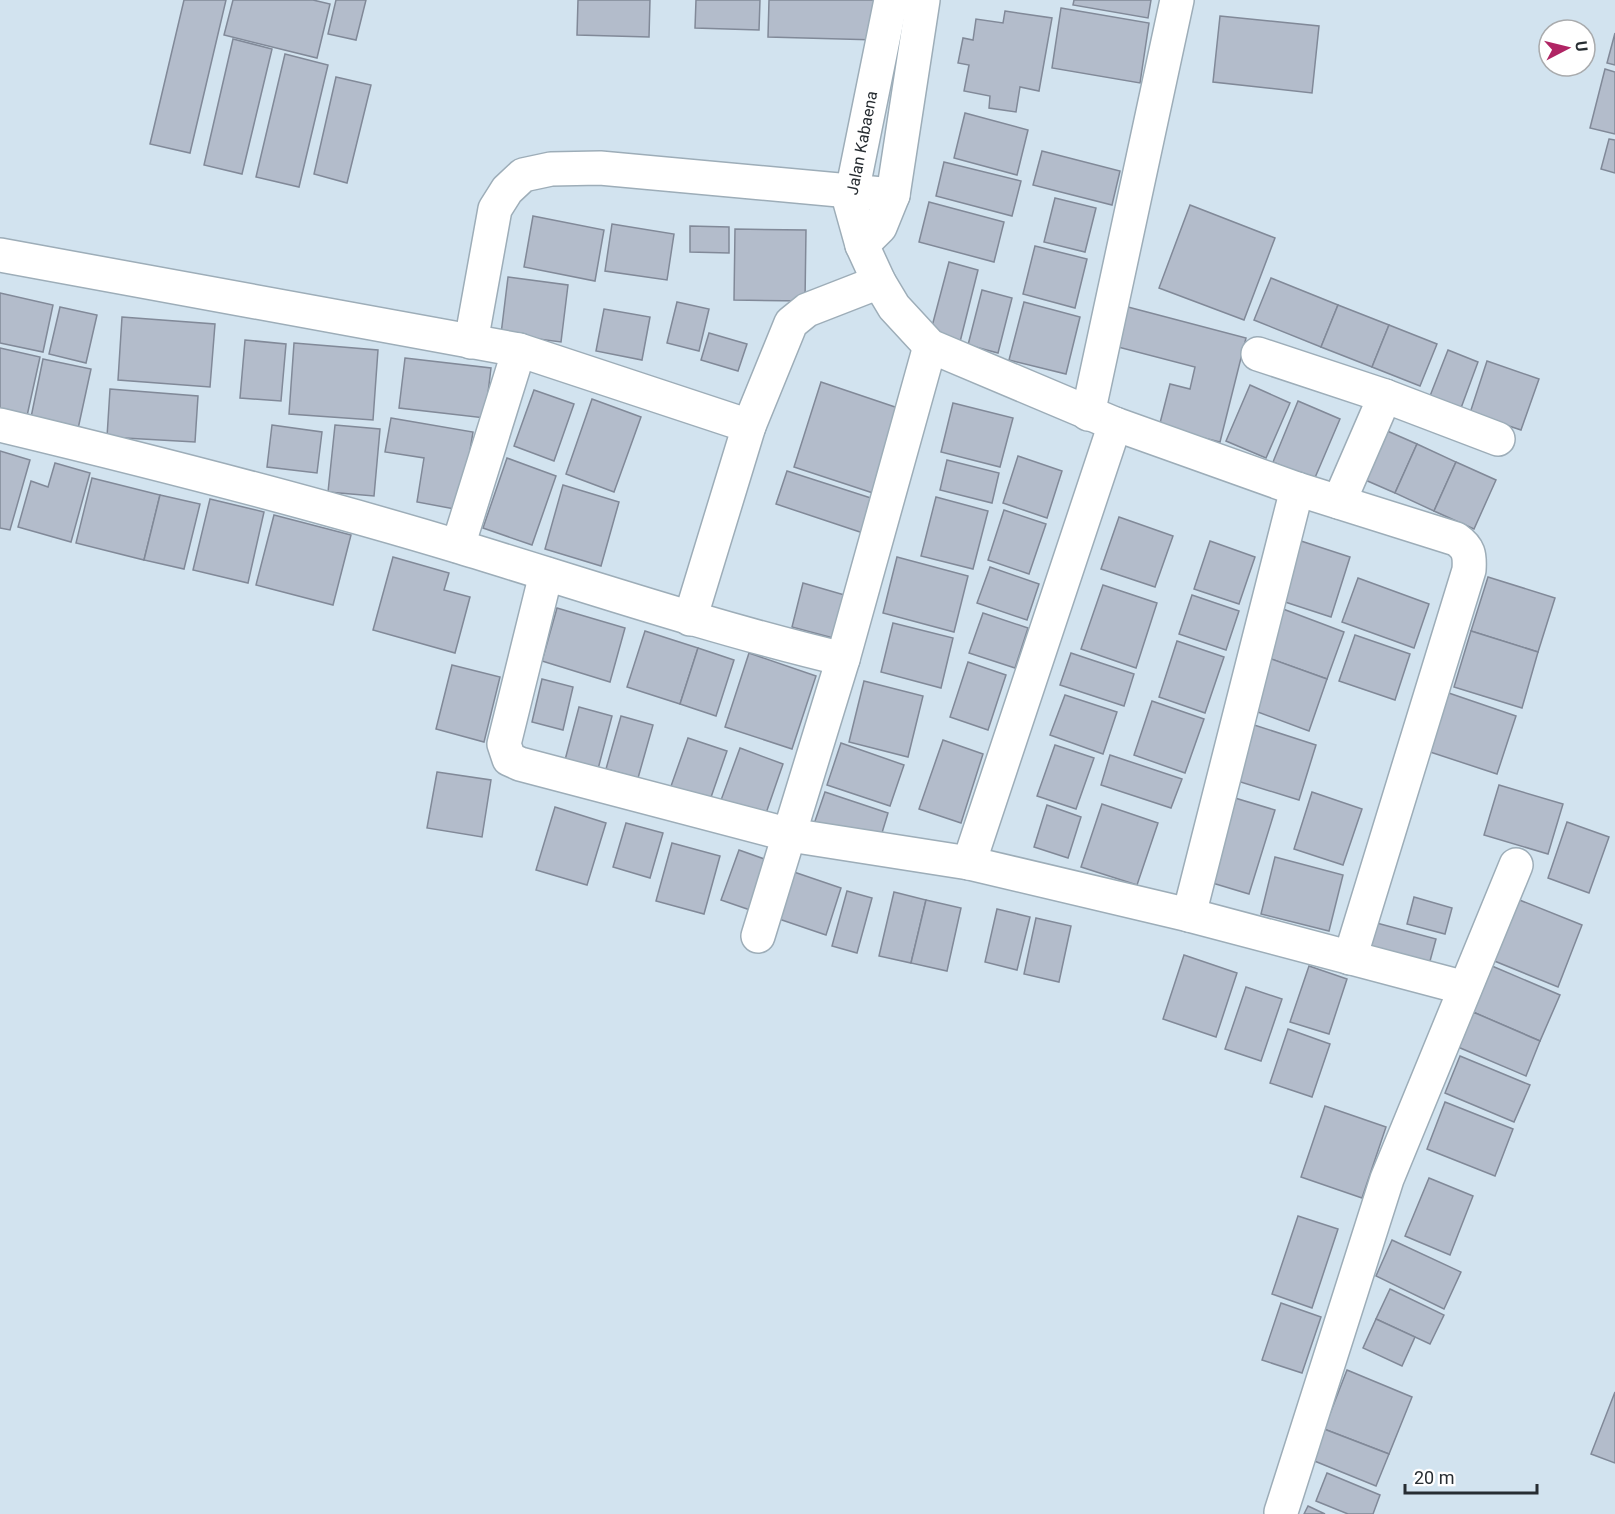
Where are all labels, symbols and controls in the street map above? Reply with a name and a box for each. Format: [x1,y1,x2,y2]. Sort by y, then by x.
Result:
north arrow [1537,18,1597,78]
text: U [1571,40,1591,53]
street label: Jalan Kabaena [843,89,881,197]
scale bar [1405,1457,1537,1495]
text: 20 m [1414,1467,1454,1488]

